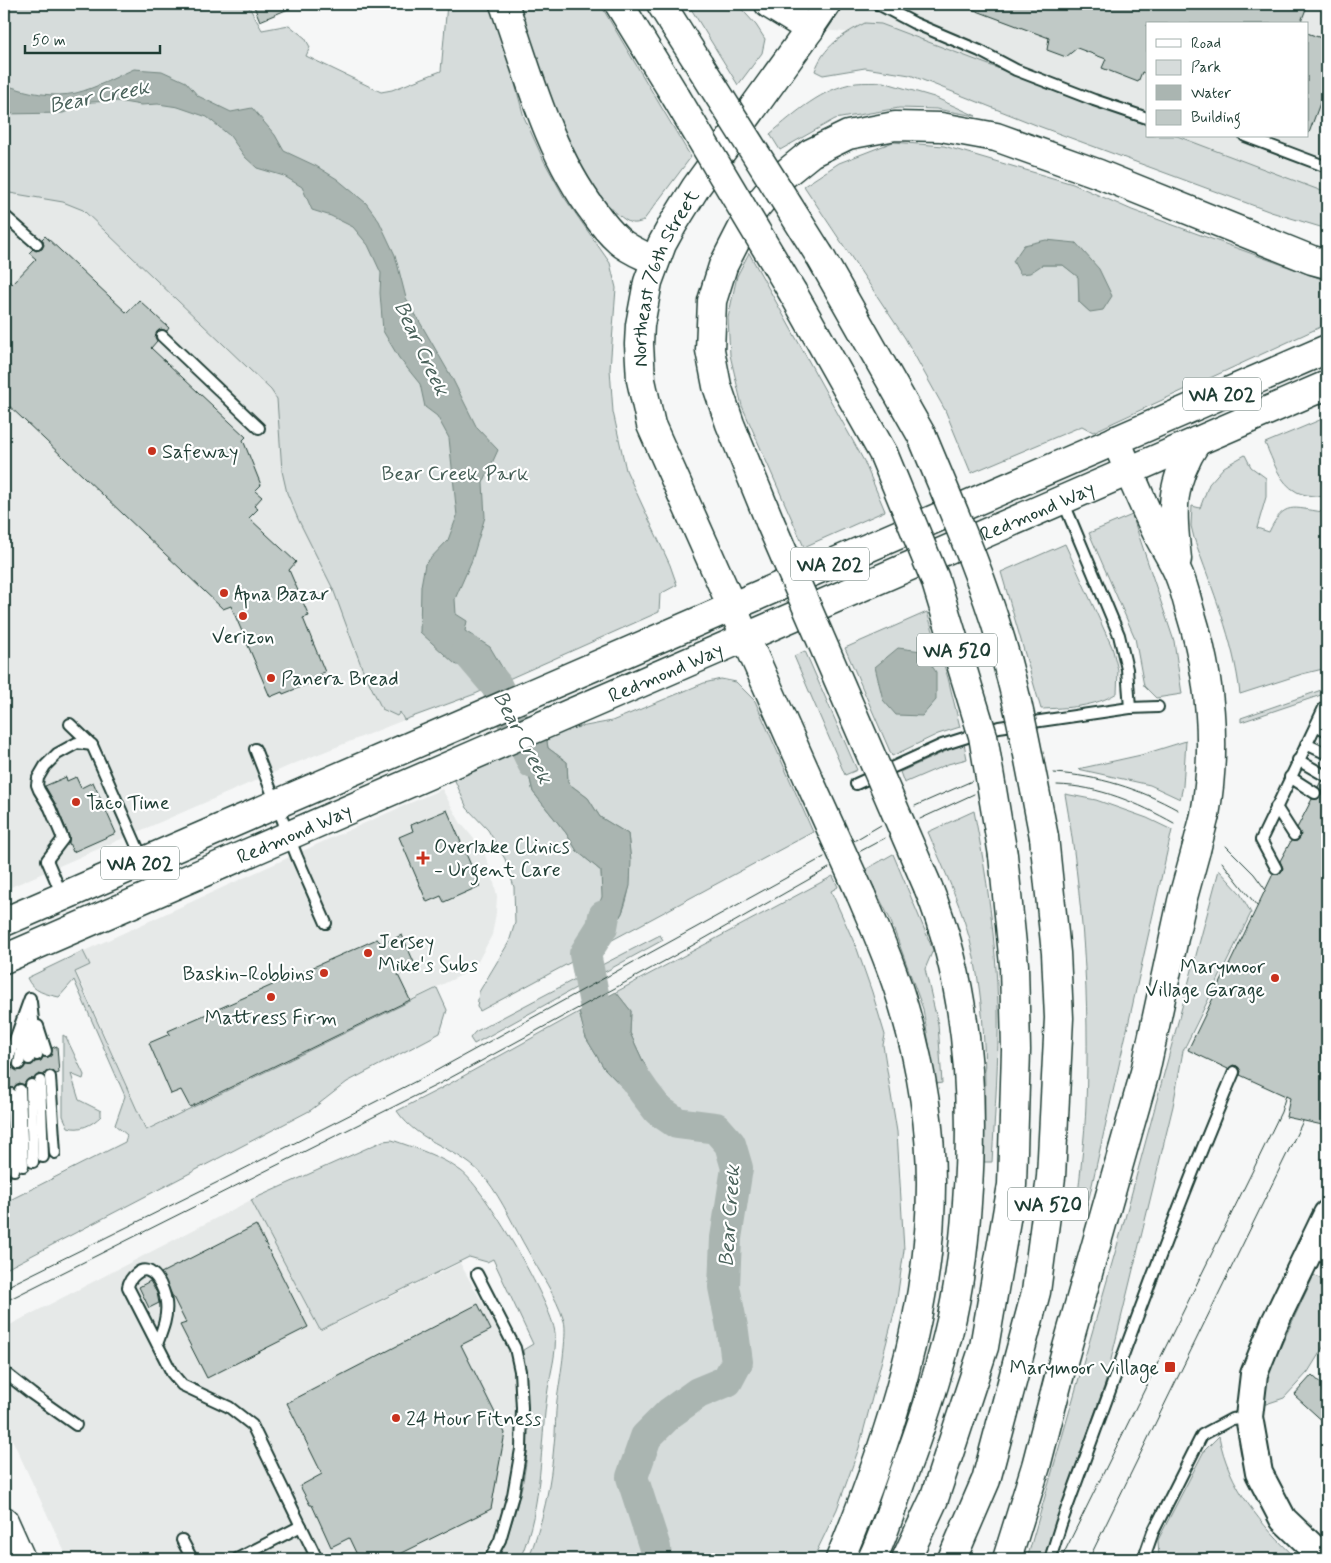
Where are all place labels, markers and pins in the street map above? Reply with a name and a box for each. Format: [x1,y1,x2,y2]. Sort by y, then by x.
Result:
place label: Safeway [162,439,238,466]
marker: Safeway [146,445,158,457]
place label: Apna Bazar [234,581,329,609]
marker: Apna Bazar [218,587,230,599]
marker: Verizon [237,610,249,622]
place label: Verizon [212,624,274,651]
place label: Panera Bread [281,666,399,693]
marker: Panera Bread [265,672,277,684]
place label: Taco Time [86,790,170,817]
marker: Taco Time [70,796,82,808]
place label: Overlake Clinics - Urgent Care [434,834,570,886]
marker: Overlake Clinics - Urgent Care [416,851,430,865]
place label: Jersey Mike's Subs [378,929,478,979]
marker: Jersey Mike's Subs [362,947,374,959]
place label: Marymoor Village Garage [1145,954,1266,1004]
place label: Baskin-Robbins [183,961,314,988]
marker: Baskin-Robbins [318,967,330,979]
marker: Marymoor Village Garage [1269,972,1281,984]
marker: Mattress Firm [265,991,277,1003]
place label: Mattress Firm [205,1005,337,1032]
place label: Marymoor Village [1009,1355,1159,1383]
marker: Marymoor Village [1163,1360,1177,1374]
place label: 24 Hour Fitness [406,1406,542,1433]
marker: 24 Hour Fitness [390,1412,402,1424]

